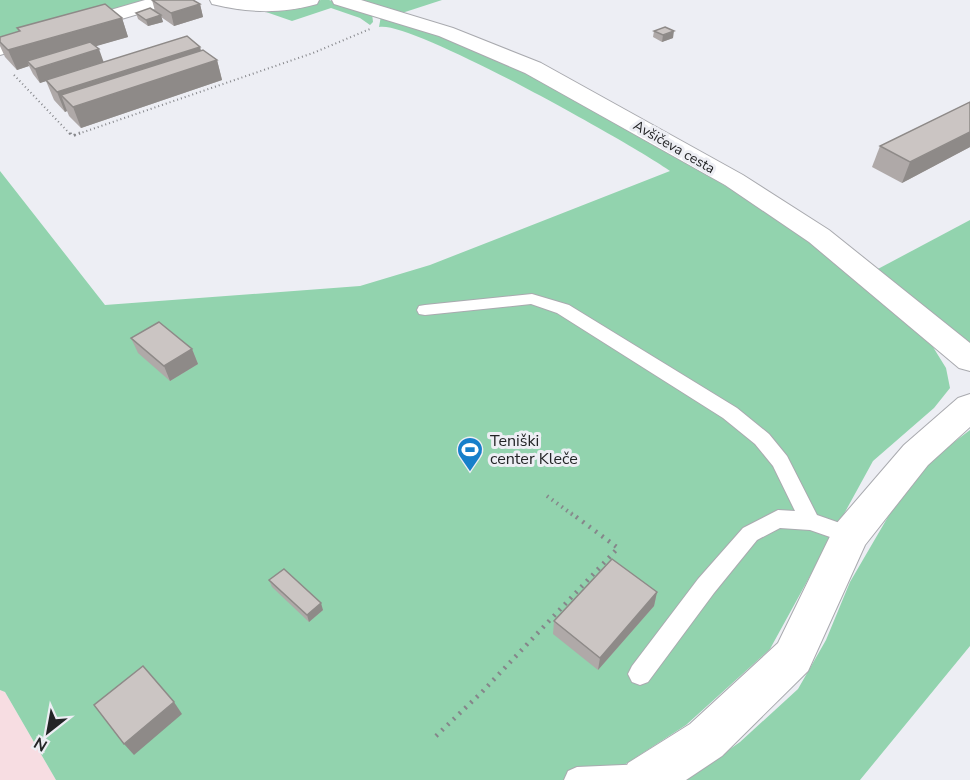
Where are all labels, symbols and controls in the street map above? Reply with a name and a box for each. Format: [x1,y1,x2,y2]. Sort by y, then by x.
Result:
street label: Avšičeva cesta [630,116,718,178]
place label: Teniški center Kleče [490,430,578,470]
sports icon: Teniški center Kleče [455,435,485,473]
north arrow [18,702,78,762]
text: N [30,731,52,757]

